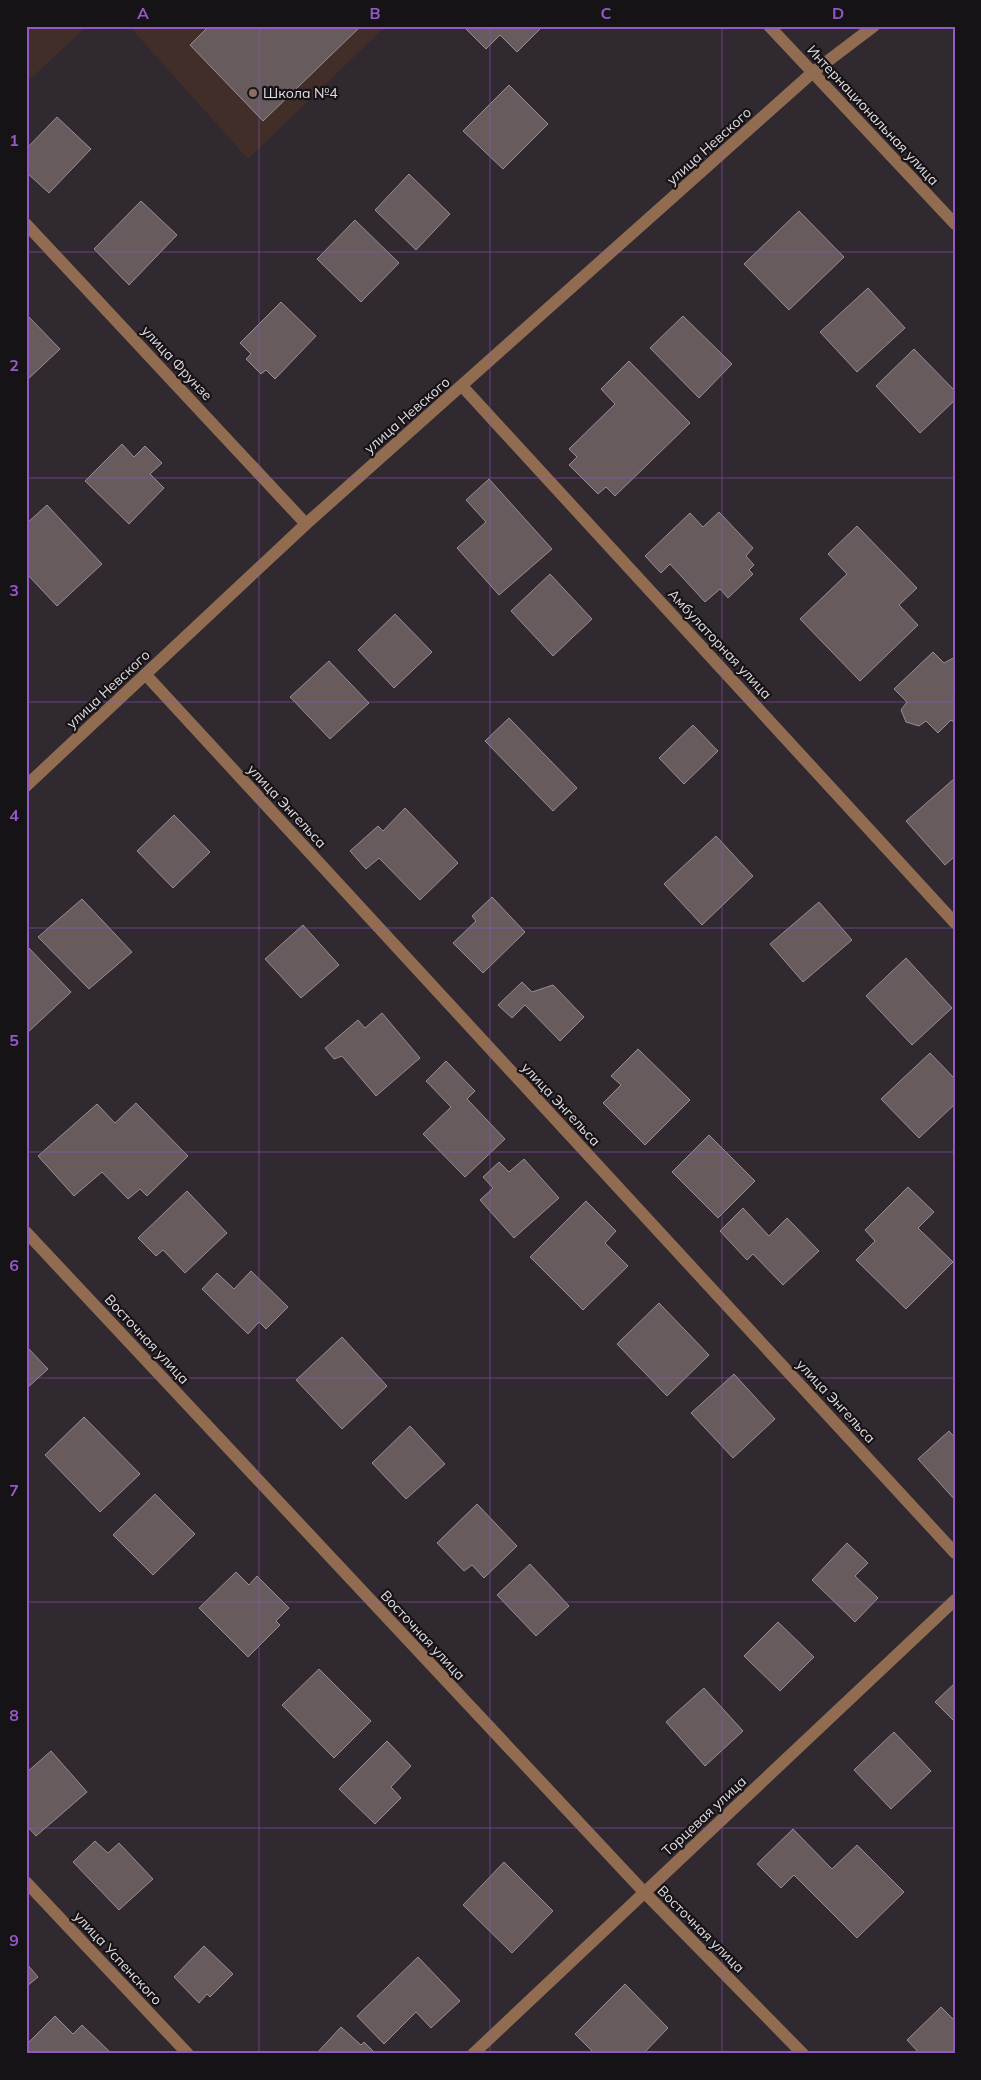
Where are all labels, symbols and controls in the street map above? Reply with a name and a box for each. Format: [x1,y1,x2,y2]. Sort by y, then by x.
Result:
text: A [137,3,149,23]
text: B [369,3,381,23]
text: C [601,3,612,23]
text: D [832,3,844,23]
street label: Интернациональная улица [803,41,943,189]
place label: Школа №4 [263,84,338,102]
marker: Школа №4 [247,87,259,99]
street label: улица Невского [663,103,755,189]
text: 1 [9,130,19,150]
street label: улица Фрунзе [138,322,216,404]
text: 2 [9,355,19,375]
street label: улица Невского [360,373,454,457]
text: 3 [9,580,19,600]
street label: Амбулаторная улица [664,585,776,703]
street label: улица Невского [62,646,154,732]
street label: улица Энгельса [244,760,330,852]
text: 4 [9,805,19,825]
text: 5 [9,1030,19,1050]
street label: улица Энгельса [518,1058,604,1150]
text: 6 [9,1255,19,1275]
street label: Восточная улица [101,1290,193,1388]
street label: улица Энгельса [793,1355,879,1447]
text: 7 [9,1480,19,1500]
street label: Восточная улица [377,1586,469,1684]
text: 8 [9,1705,19,1725]
street label: Торцевая улица [658,1772,750,1860]
street label: Восточная улица [654,1882,748,1976]
street label: улица Успенского [70,1907,166,2009]
text: 9 [9,1930,19,1950]

